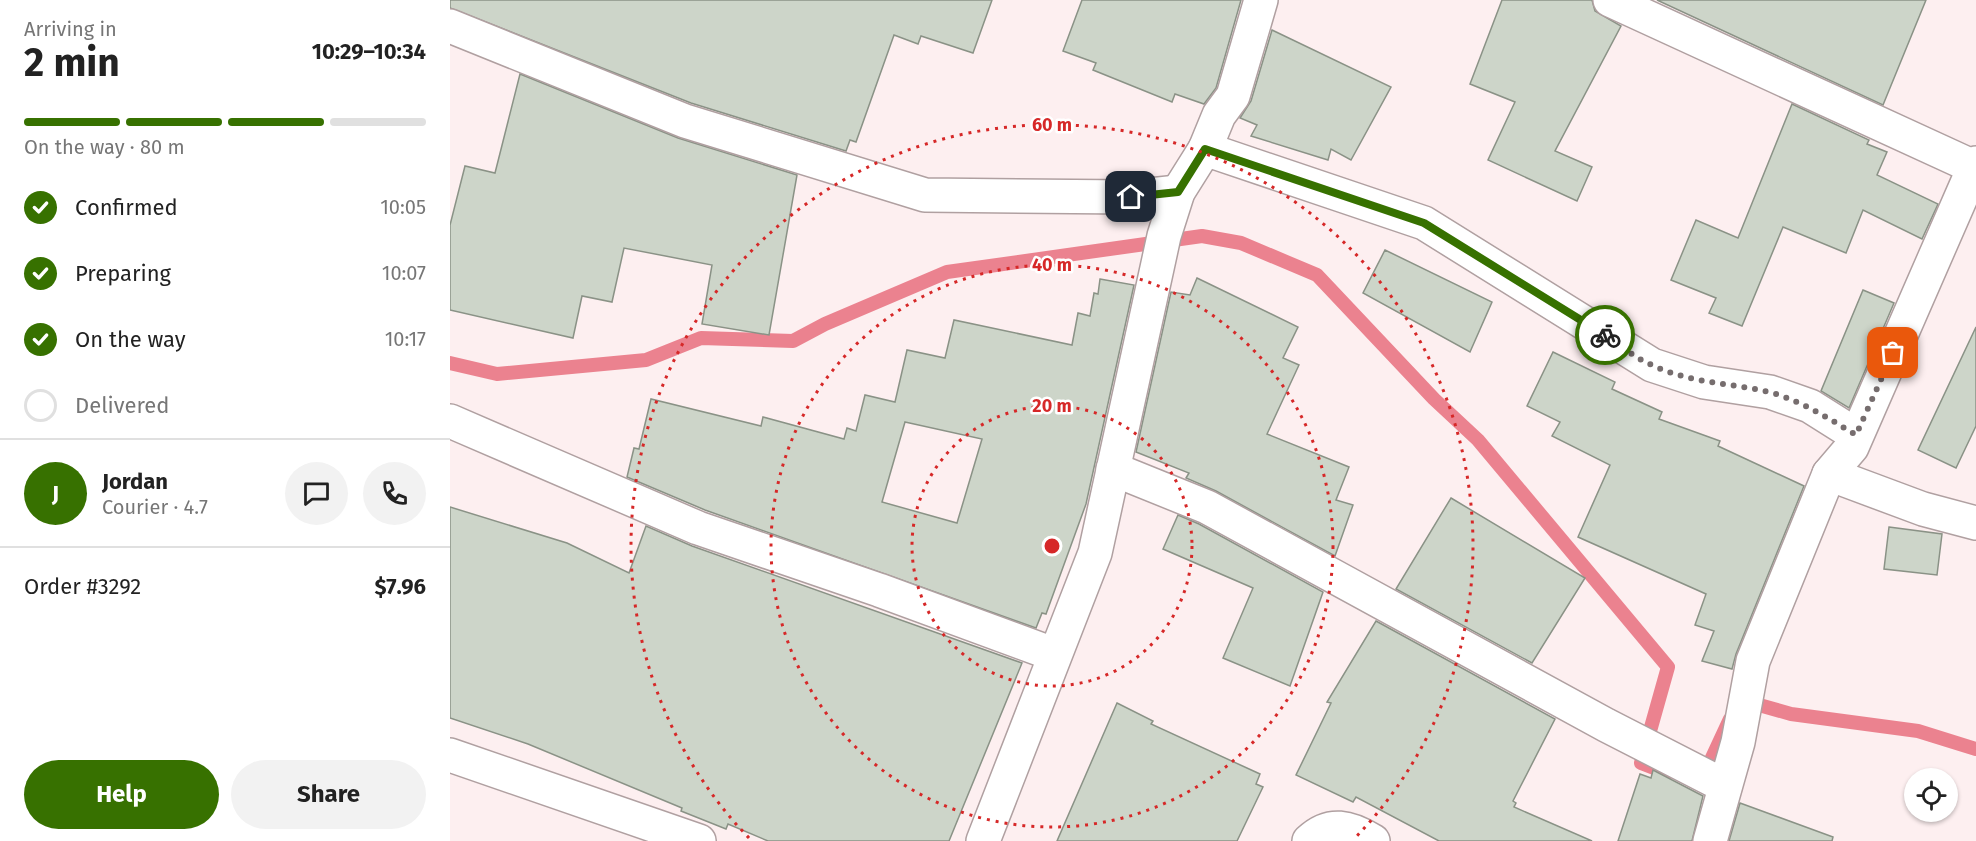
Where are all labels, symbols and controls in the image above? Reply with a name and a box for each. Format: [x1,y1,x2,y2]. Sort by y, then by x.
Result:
text: Arriving in [24,17,117,41]
text: 10:29–10:34 [312,38,426,65]
text: 2 min [24,40,120,86]
text: 60 m [1032,114,1072,136]
text: On the way · 80 m [24,135,185,159]
pin [1105,171,1156,222]
icon: home [1114,180,1147,213]
icon: check [24,191,57,224]
text: Confirmed [75,194,178,221]
text: 10:05 [380,195,426,219]
text: 40 m [1032,254,1072,276]
icon: check [24,257,57,290]
text: Preparing [75,260,171,287]
text: 10:07 [382,261,426,285]
courier [1575,305,1635,365]
icon: bike [1589,319,1622,352]
icon: check [24,323,57,356]
text: On the way [75,326,186,353]
text: 10:17 [385,327,426,351]
pin [1867,327,1918,378]
icon: bag [1876,336,1909,369]
text: Delivered [75,392,170,419]
text: 20 m [1032,395,1072,417]
button: chat [285,462,348,525]
button: phone [363,462,426,525]
text: Jordan [102,468,168,495]
text: J [52,480,59,507]
text: Courier · 4.7 [102,495,208,519]
centre of rings [1042,536,1062,556]
text: Order #3292 [24,573,141,600]
text: $7.96 [375,573,426,600]
button: Help [24,760,219,829]
button: Share [231,760,426,829]
map controls [1904,768,1958,822]
button: locate [1904,768,1958,822]

